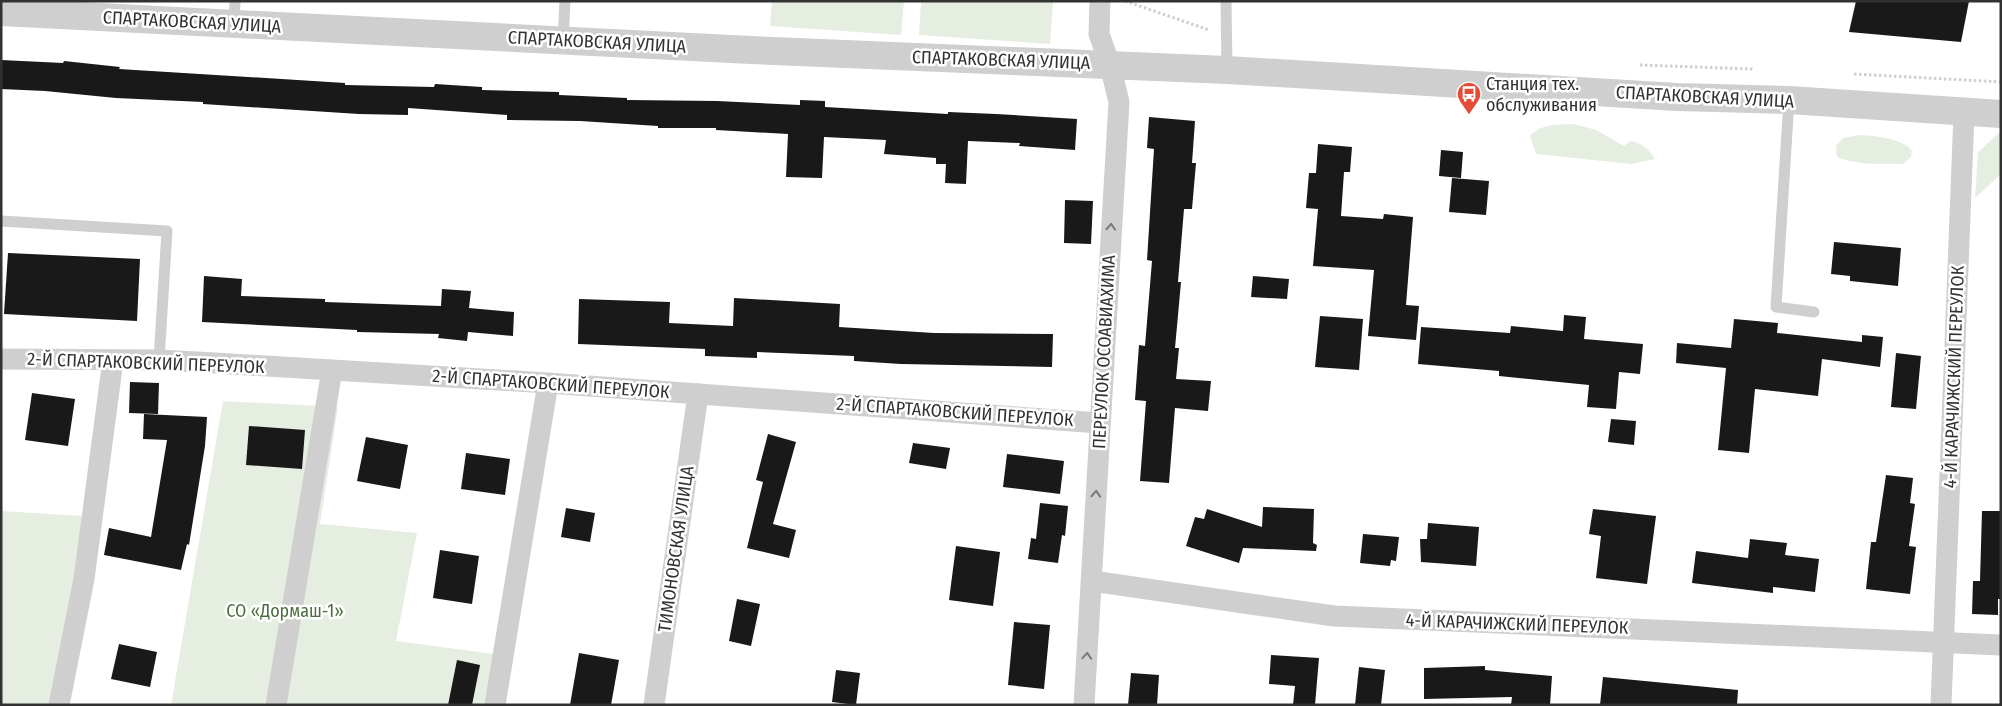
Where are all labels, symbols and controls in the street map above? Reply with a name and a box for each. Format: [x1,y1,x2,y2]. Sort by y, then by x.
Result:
street label: СПАРТАКОВСКАЯ УЛИЦА [102,6,282,38]
street label: СПАРТАКОВСКАЯ УЛИЦА [507,26,687,58]
street label: СПАРТАКОВСКАЯ УЛИЦА [911,46,1091,74]
place label: Станция тех. обслуживания [1486,73,1597,116]
bus stop icon: Станция тех. обслуживания [1456,81,1482,115]
street label: СПАРТАКОВСКАЯ УЛИЦА [1615,81,1795,113]
one-way arrow [1106,223,1117,231]
street label: ПЕРЕУЛОК ОСОАВИАХИМА [1088,254,1120,450]
street label: 4-Й КАРАЧИЖСКИЙ ПЕРЕУЛОК [1939,265,1969,489]
street label: 2-Й СПАРТАКОВСКИЙ ПЕРЕУЛОК [27,348,265,378]
street label: 2-Й СПАРТАКОВСКИЙ ПЕРЕУЛОК [432,365,671,403]
street label: 2-Й СПАРТАКОВСКИЙ ПЕРЕУЛОК [836,393,1075,431]
street label: ТИМОНОВСКАЯ УЛИЦА [653,464,699,634]
one-way arrow [1091,490,1102,498]
park label: СО «Дормаш-1» [226,600,344,622]
street label: 4-Й КАРАЧИЖСКИЙ ПЕРЕУЛОК [1405,609,1629,639]
one-way arrow [1082,652,1093,660]

